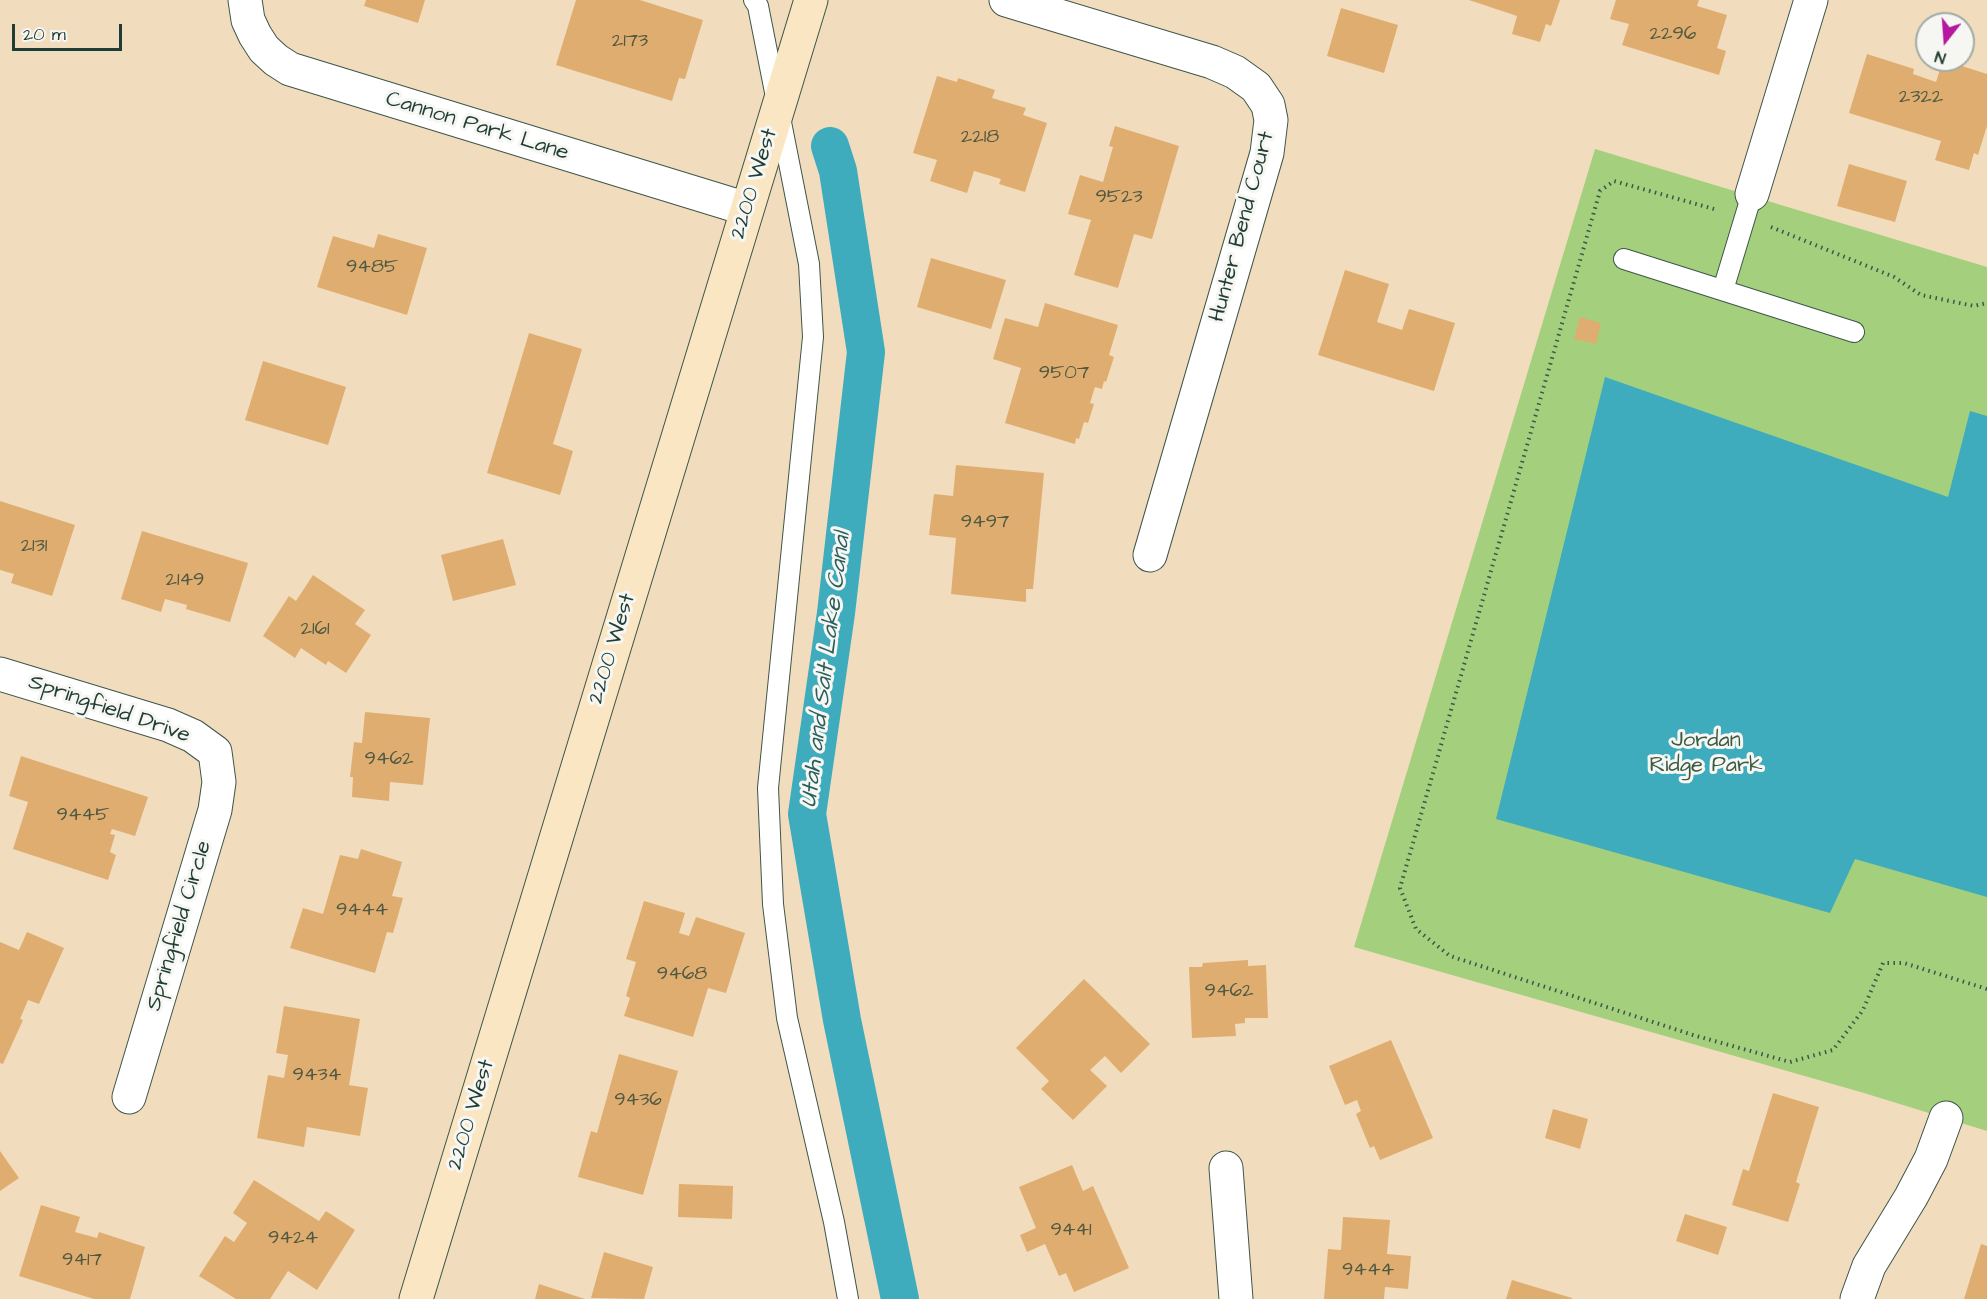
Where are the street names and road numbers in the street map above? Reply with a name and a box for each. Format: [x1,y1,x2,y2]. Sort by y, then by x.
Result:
street label: Cannon Park Lane [382,87,572,167]
street label: 2200 West [726,125,784,243]
street label: Hunter Bend Court [1205,129,1281,325]
street label: 2200 West [584,590,642,708]
street label: Springfield Drive [25,670,193,750]
street label: Springfield Circle [142,838,218,1014]
street label: 2200 West [443,1056,501,1174]

